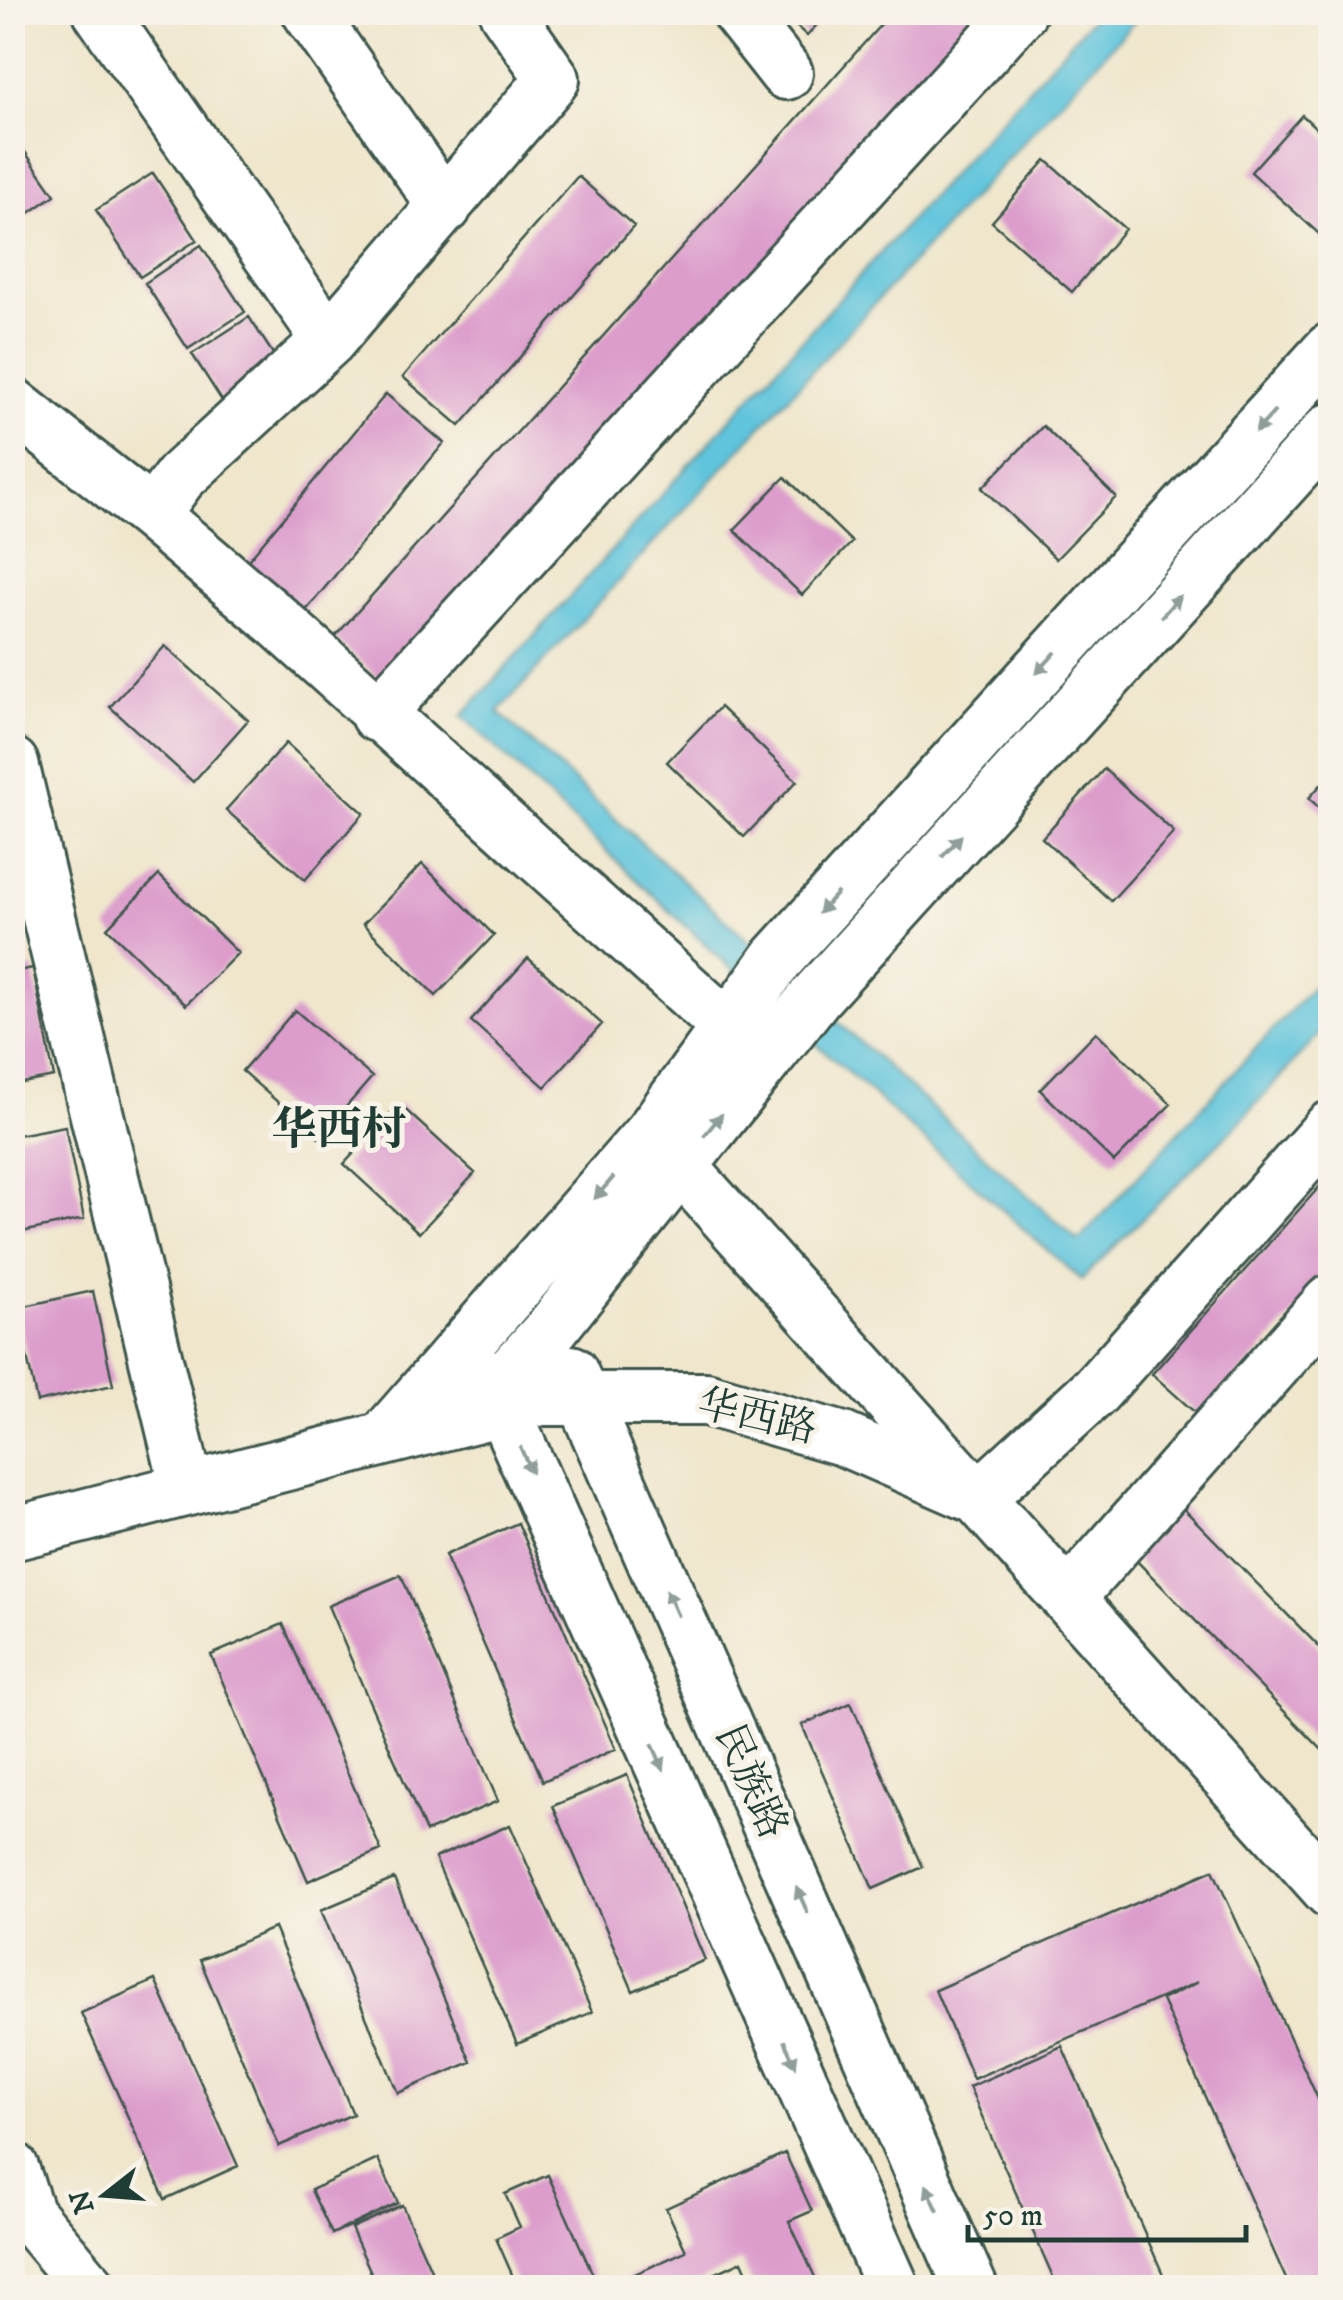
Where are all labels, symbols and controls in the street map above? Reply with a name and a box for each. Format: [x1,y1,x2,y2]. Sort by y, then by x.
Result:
one-way arrow [1254,410,1277,434]
one-way arrow [1159,594,1181,619]
one-way arrow [1036,650,1058,675]
one-way arrow [940,834,963,858]
one-way arrow [817,891,840,915]
district label: 华西村 [271,1103,407,1159]
one-way arrow [701,1113,723,1138]
one-way arrow [594,1175,616,1200]
street label: 华西路 [693,1380,821,1456]
one-way arrow [518,1445,534,1475]
one-way arrow [664,1588,680,1617]
street label: 民族路 [703,1717,797,1847]
one-way arrow [650,1742,666,1772]
one-way arrow [794,1885,810,1915]
one-way arrow [782,2039,798,2069]
north arrow [55,2145,155,2245]
scale bar [968,2180,1246,2242]
one-way arrow [924,2183,940,2213]
text: N [62,2186,103,2218]
text: 50 m [983,2198,1043,2235]

